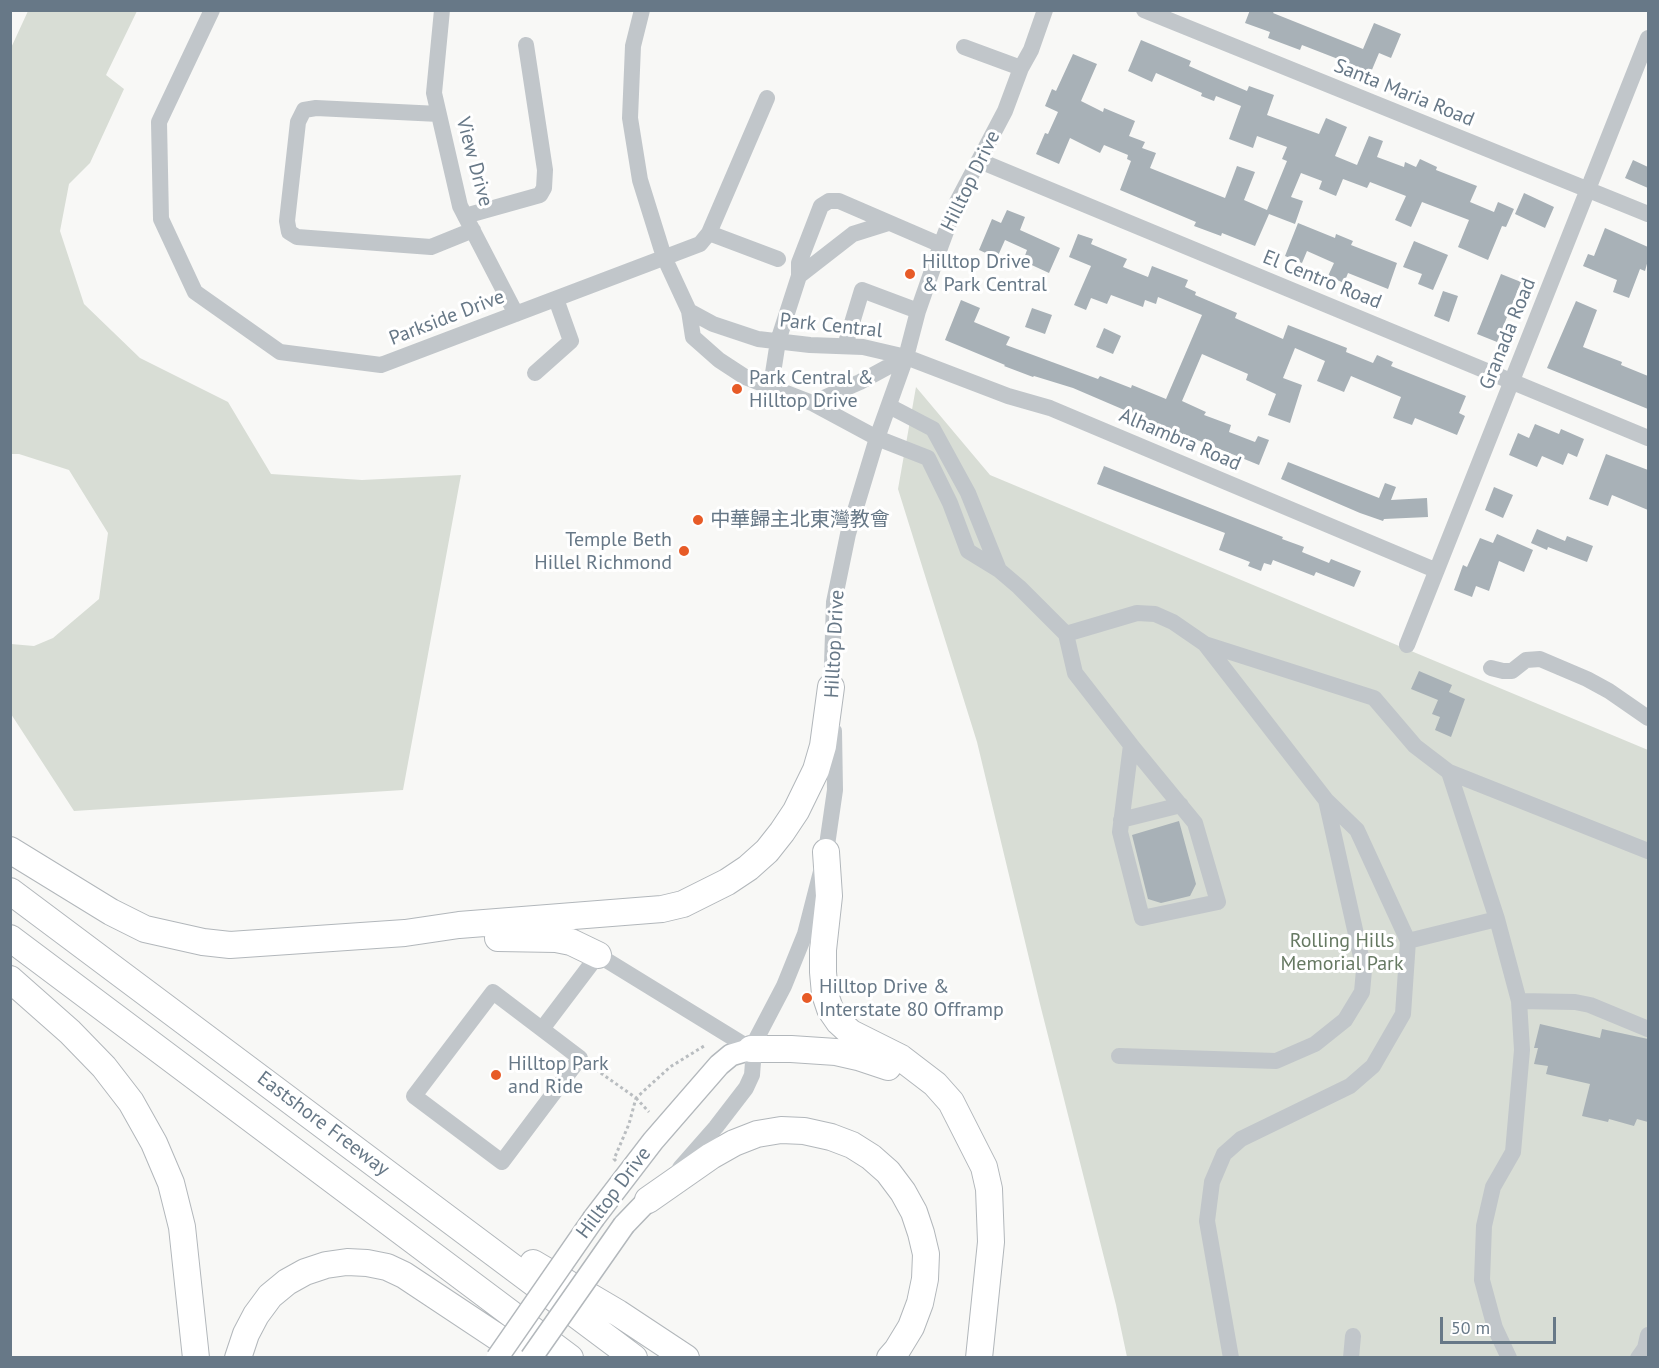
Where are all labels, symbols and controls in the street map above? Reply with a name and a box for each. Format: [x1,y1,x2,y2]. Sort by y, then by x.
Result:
street label: Santa Maria Road [1330,54,1478,132]
street label: View Drive [451,115,497,209]
street label: Hilltop Drive [936,127,1006,235]
street label: El Centro Road [1259,245,1385,315]
place label: Hilltop Drive & Park Central [922,250,1047,297]
marker: Hilltop Drive & Park Central [903,267,917,281]
street label: Granada Road [1475,275,1541,393]
street label: Parkside Drive [386,285,508,351]
street label: Park Central [778,309,884,343]
place label: Park Central & Hilltop Drive [749,366,874,413]
marker: Park Central & Hilltop Drive [730,382,744,396]
street label: Alhambra Road [1116,404,1244,476]
place label: 中華歸主北東灣教會 [710,508,890,532]
marker: 中華歸主北東灣教會 [691,513,705,527]
place label: Temple Beth Hillel Richmond [534,528,672,575]
marker: Temple Beth Hillel Richmond [677,544,691,558]
street label: Hilltop Drive [820,589,850,699]
park label: Rolling Hills Memorial Park [1281,929,1403,976]
place label: Hilltop Drive & Interstate 80 Offramp [819,975,1004,1022]
marker: Hilltop Drive & Interstate 80 Offramp [800,991,814,1005]
place label: Hilltop Park and Ride [508,1052,609,1099]
street label: Eastshore Freeway [252,1067,394,1181]
marker: Hilltop Park and Ride [489,1068,503,1082]
street label: Hilltop Drive [572,1142,656,1244]
scale bar [1443,1305,1558,1343]
text: 50 m [1451,1316,1490,1339]

